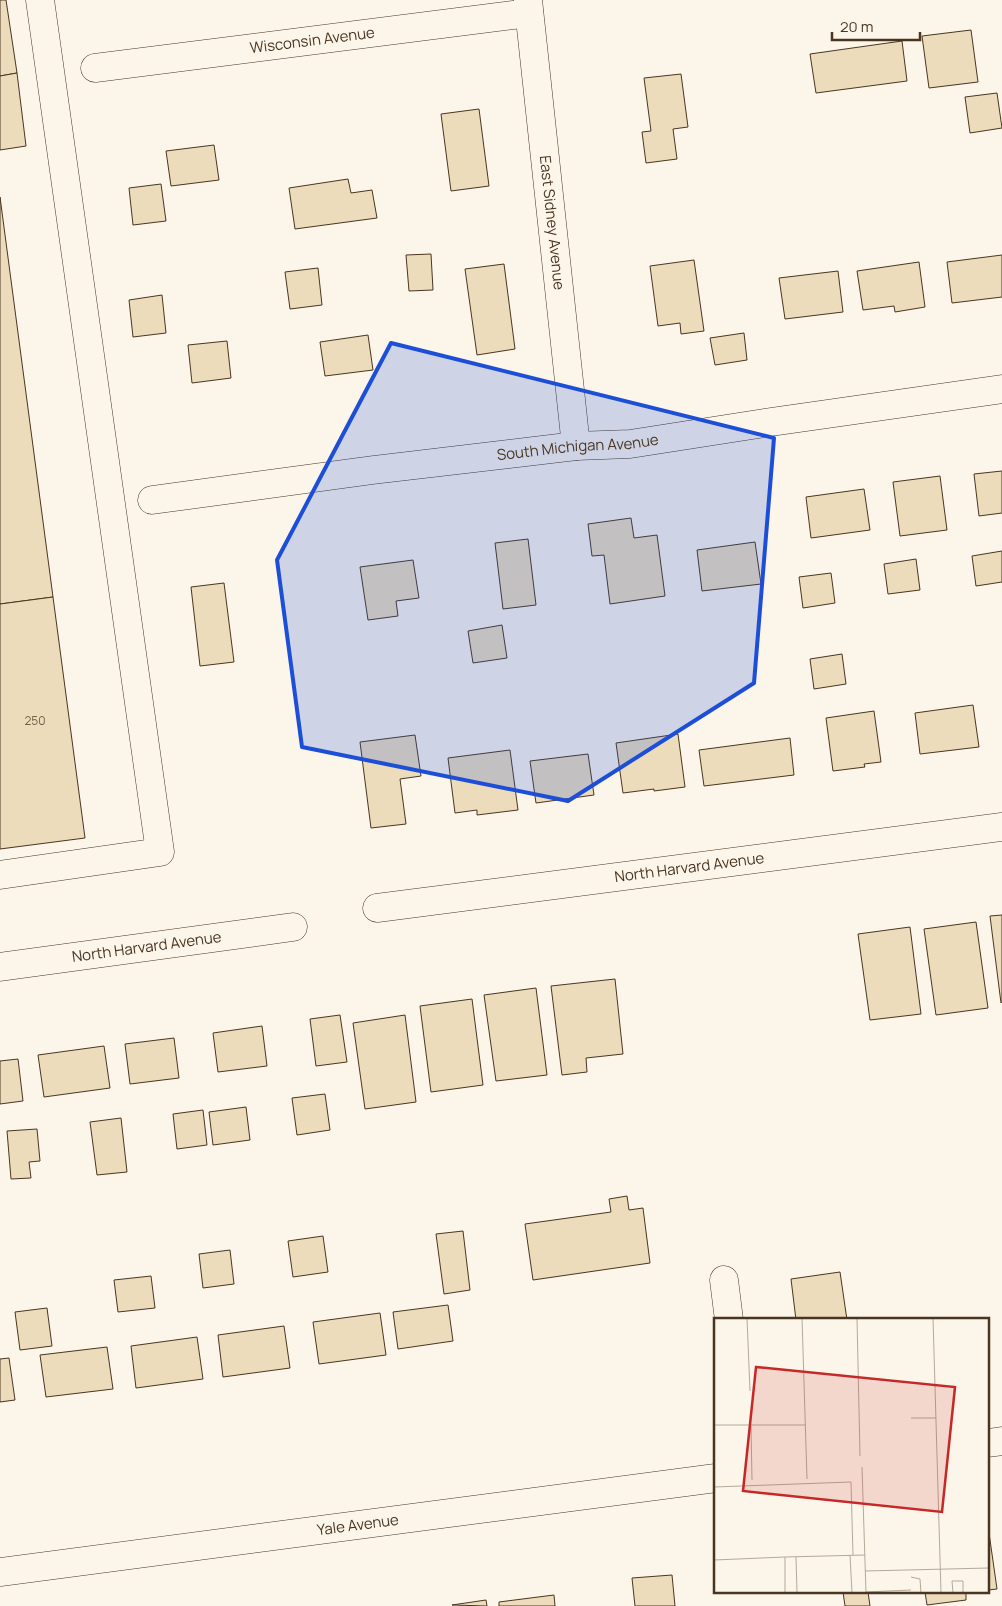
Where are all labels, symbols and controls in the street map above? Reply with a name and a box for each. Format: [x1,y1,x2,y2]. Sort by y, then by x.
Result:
scale bar [832,10,920,42]
text: 20 m [840,16,873,37]
street label: Wisconsin Avenue [249,22,376,58]
street label: East Sidney Avenue [535,154,570,291]
street label: South Michigan Avenue [496,429,660,465]
house number: 250 [24,712,46,729]
street label: North Harvard Avenue [613,847,766,887]
street label: North Harvard Avenue [71,926,223,967]
inset map [714,1318,990,1594]
street label: Yale Avenue [316,1509,400,1540]

